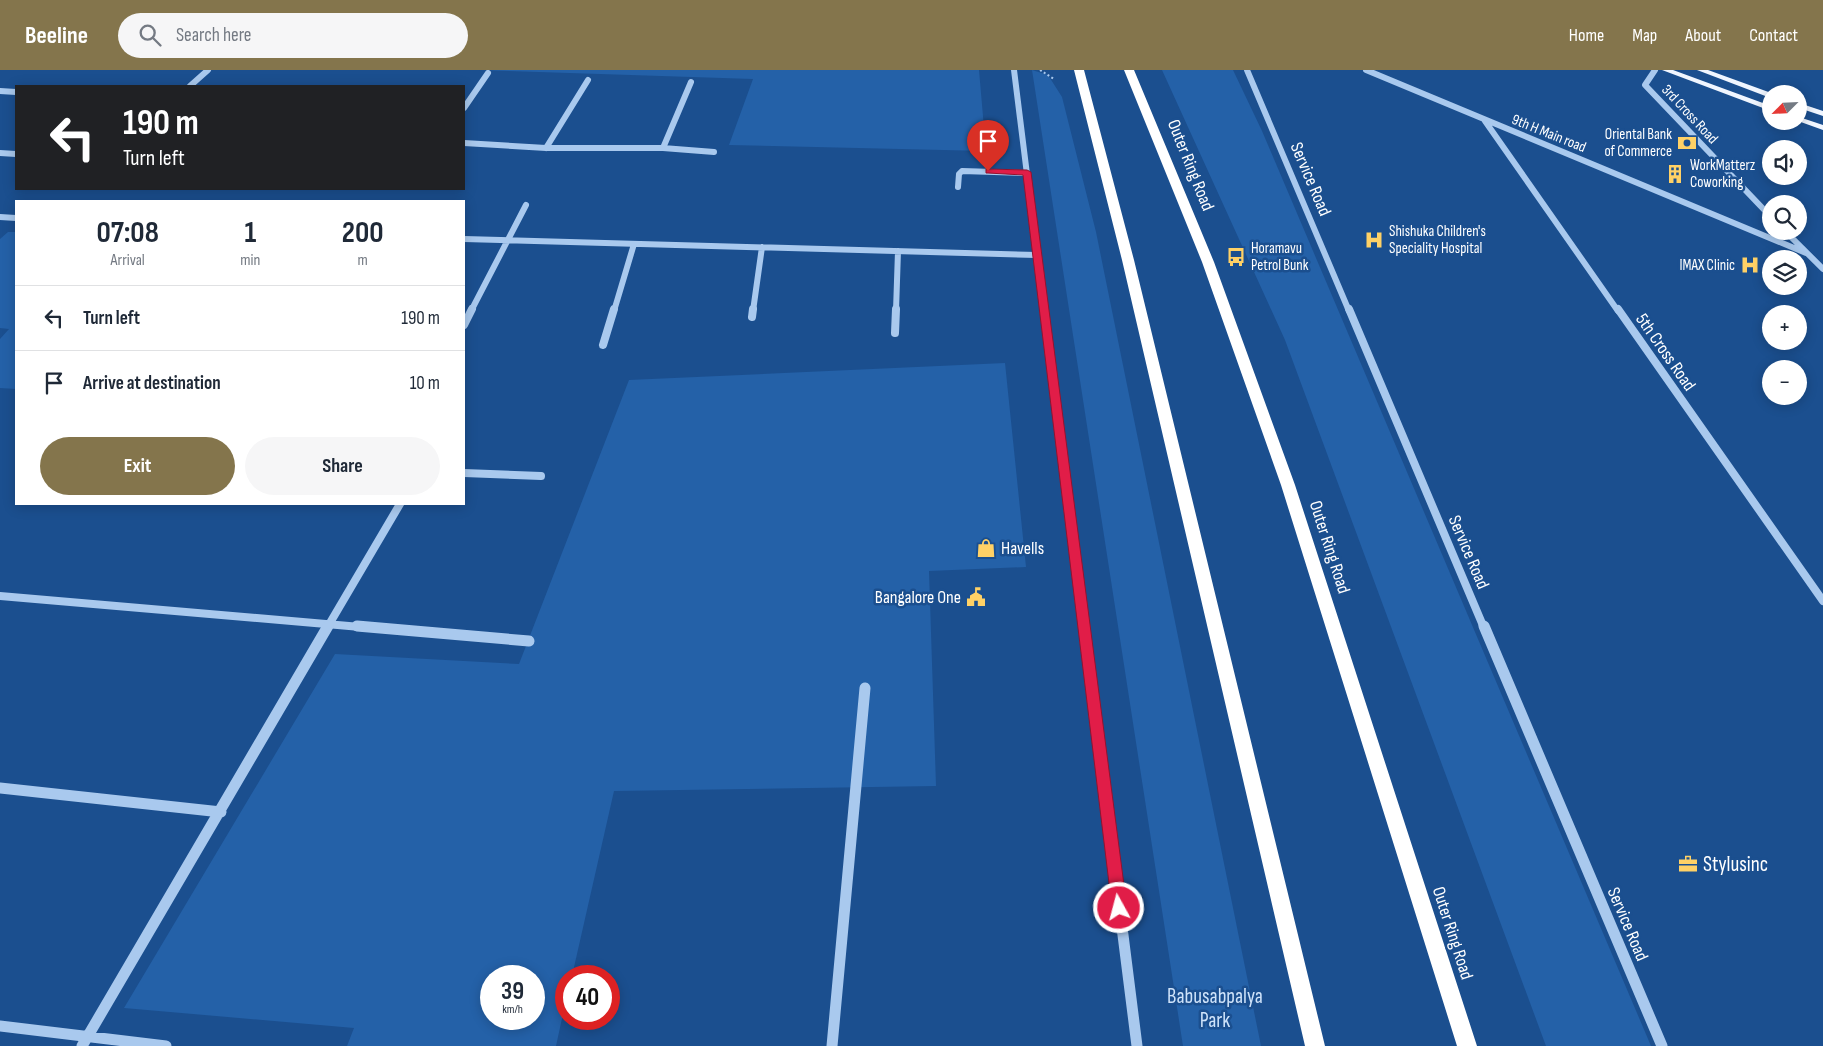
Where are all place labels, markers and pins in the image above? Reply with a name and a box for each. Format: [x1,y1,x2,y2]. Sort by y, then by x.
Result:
pin [967,120,1009,171]
place label: Oriental Bank of Commerce [1604,125,1672,161]
bank icon: Oriental Bank of Commerce [1676,132,1698,154]
place label: WorkMatterz Coworking [1690,156,1756,192]
building icon: WorkMatterz Coworking [1664,163,1686,185]
place label: Shishuka Children's Speciality Hospital [1389,222,1486,258]
hospital icon: Shishuka Children's Speciality Hospital [1363,229,1385,251]
place label: Horamavu Petrol Bunk [1251,239,1309,275]
bus stop icon: Horamavu Petrol Bunk [1225,246,1247,268]
hospital icon: IMAX Clinic [1739,254,1761,276]
place label: IMAX Clinic [1679,256,1735,275]
shop icon: Havells [975,537,997,559]
place label: Havells [1001,538,1044,559]
public building icon: Bangalore One [965,586,987,608]
place label: Bangalore One [875,587,961,608]
place label: Stylusinc [1703,852,1768,877]
office icon: Stylusinc [1677,853,1699,875]

